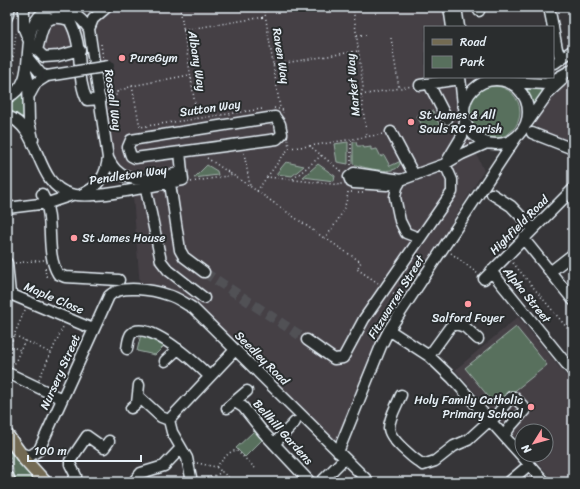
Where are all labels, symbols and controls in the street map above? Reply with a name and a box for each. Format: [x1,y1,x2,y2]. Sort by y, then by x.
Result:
legend [424,26,554,78]
street label: Raven Way [266,27,296,86]
street label: Albany Way [181,28,213,94]
text: Road [460,31,487,53]
place label: PureGym [130,47,178,69]
text: Park [460,51,485,73]
street label: Market Way [339,52,367,117]
marker: PureGym [117,53,127,63]
street label: Rossall Way [98,68,128,133]
street label: Sutton Way [178,93,243,123]
place label: St James & All Souls RC Parish [419,104,502,140]
marker: St James & All Souls RC Parish [406,117,416,127]
street label: Pendleton Way [88,159,169,191]
street label: Highfield Road [484,189,555,260]
place label: St James House [82,227,166,249]
marker: St James House [69,233,79,243]
street label: Fitzwarren Street [361,250,431,343]
street label: Alpha Street [497,261,558,329]
street label: Maple Close [21,275,87,321]
marker: Salford Foyer [463,299,473,309]
place label: Salford Foyer [432,307,505,329]
street label: Seedley Road [229,325,296,392]
street label: Nursery Street [33,331,87,413]
place label: Holy Family Catholic Primary School [414,389,524,425]
street label: Bellhill Gardens [247,394,319,470]
marker: Holy Family Catholic Primary School [526,402,536,412]
north arrow [514,423,554,463]
scale bar [28,437,141,463]
text: 100 m [34,440,67,462]
text: N [516,440,537,458]

